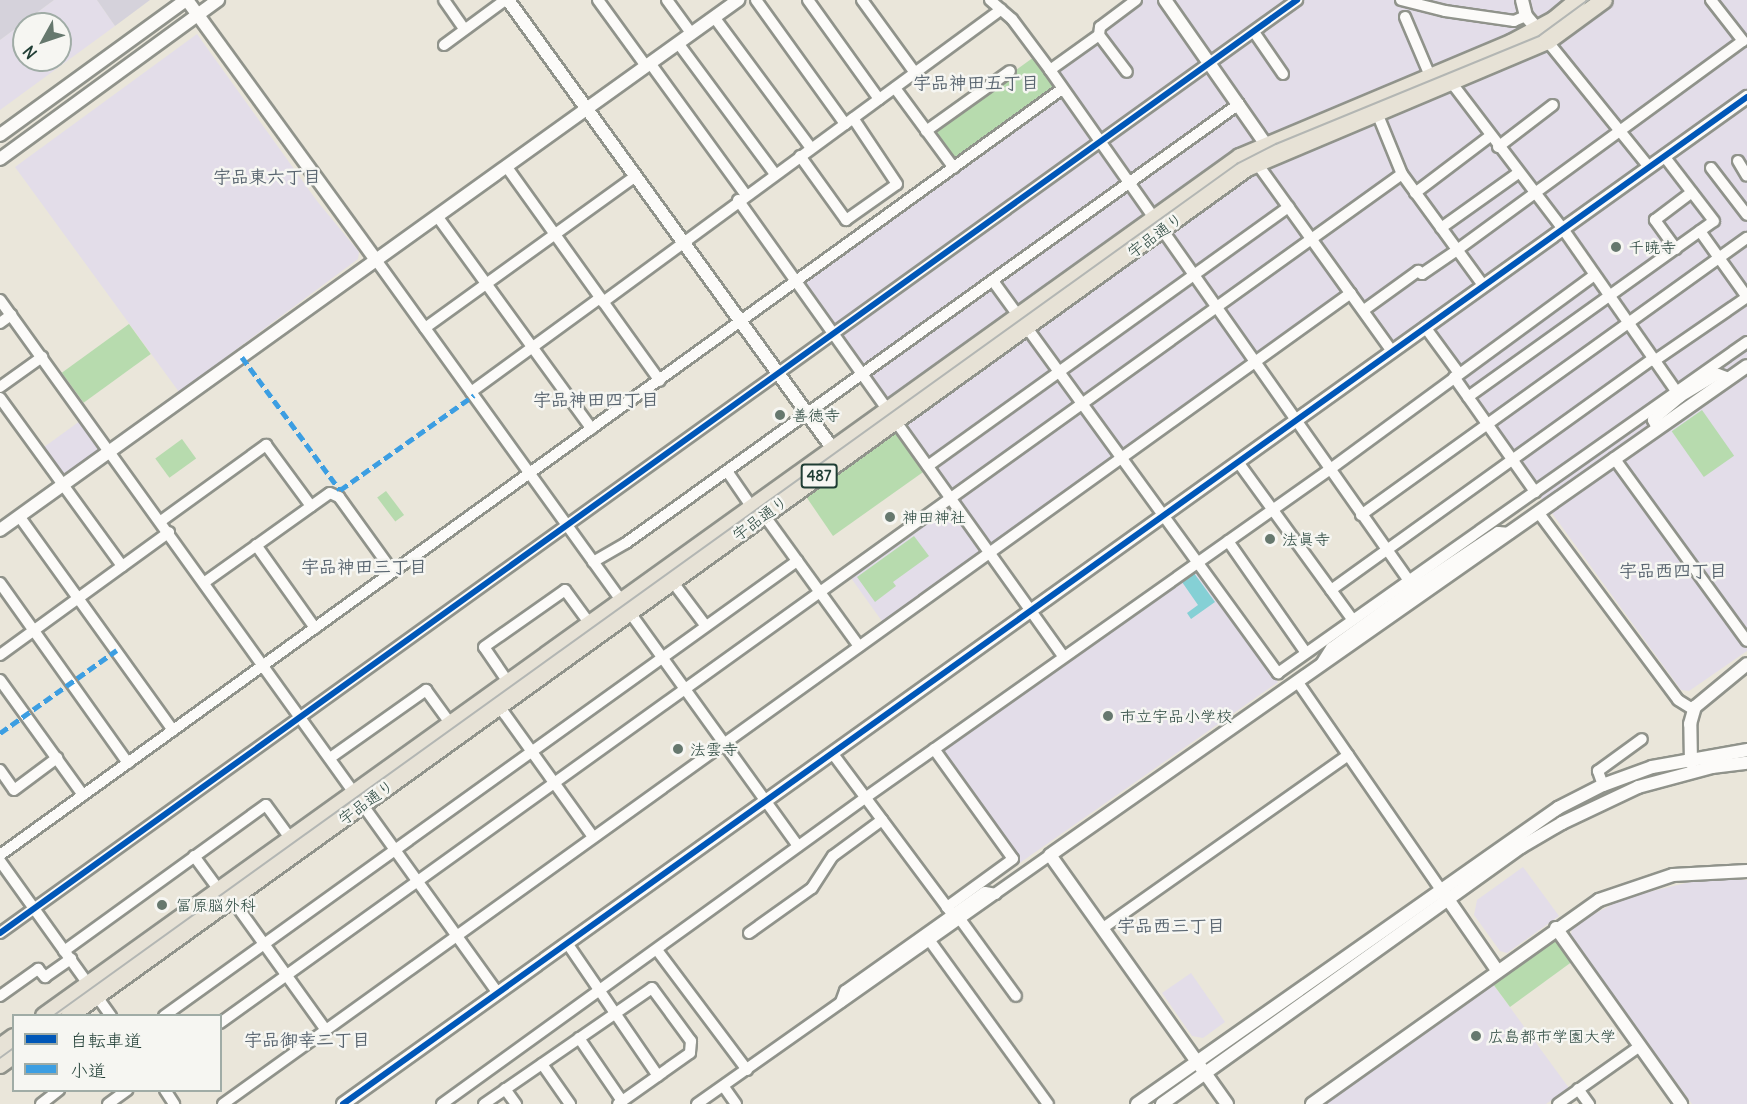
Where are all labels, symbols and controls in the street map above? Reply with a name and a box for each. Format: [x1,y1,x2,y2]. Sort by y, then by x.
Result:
north arrow [12,12,72,72]
text: N [19,42,41,63]
district label: 宇品神田五丁目 [913,72,1039,94]
district label: 宇品東六丁目 [213,166,321,188]
street label: 宇品通り [1123,208,1187,262]
place label: 千暁寺 [1628,237,1676,257]
marker: 千暁寺 [1609,240,1623,254]
district label: 宇品神田四丁目 [533,389,659,411]
place label: 善徳寺 [792,405,840,425]
marker: 善徳寺 [773,408,787,422]
road number: 487 [800,464,838,488]
street label: 宇品通り [728,491,792,545]
place label: 神田神社 [902,507,966,527]
marker: 神田神社 [883,510,897,524]
place label: 法眞寺 [1282,529,1330,549]
marker: 法眞寺 [1263,532,1277,546]
district label: 宇品神田三丁目 [301,556,427,578]
district label: 宇品西四丁目 [1619,560,1727,582]
place label: 市立宇品小学校 [1120,706,1232,726]
marker: 市立宇品小学校 [1101,709,1115,723]
place label: 法雲寺 [690,739,738,759]
marker: 法雲寺 [671,742,685,756]
street label: 宇品通り [334,775,398,829]
place label: 冨原脳外科 [176,895,256,915]
marker: 冨原脳外科 [153,896,171,914]
district label: 宇品西三丁目 [1117,915,1225,937]
legend [12,1014,222,1092]
place label: 広島都市学園大学 [1488,1026,1616,1046]
text: 自転車道 [70,1029,142,1052]
district label: 宇品御幸二丁目 [244,1029,370,1051]
marker: 広島都市学園大学 [1469,1029,1483,1043]
text: 小道 [70,1059,106,1082]

